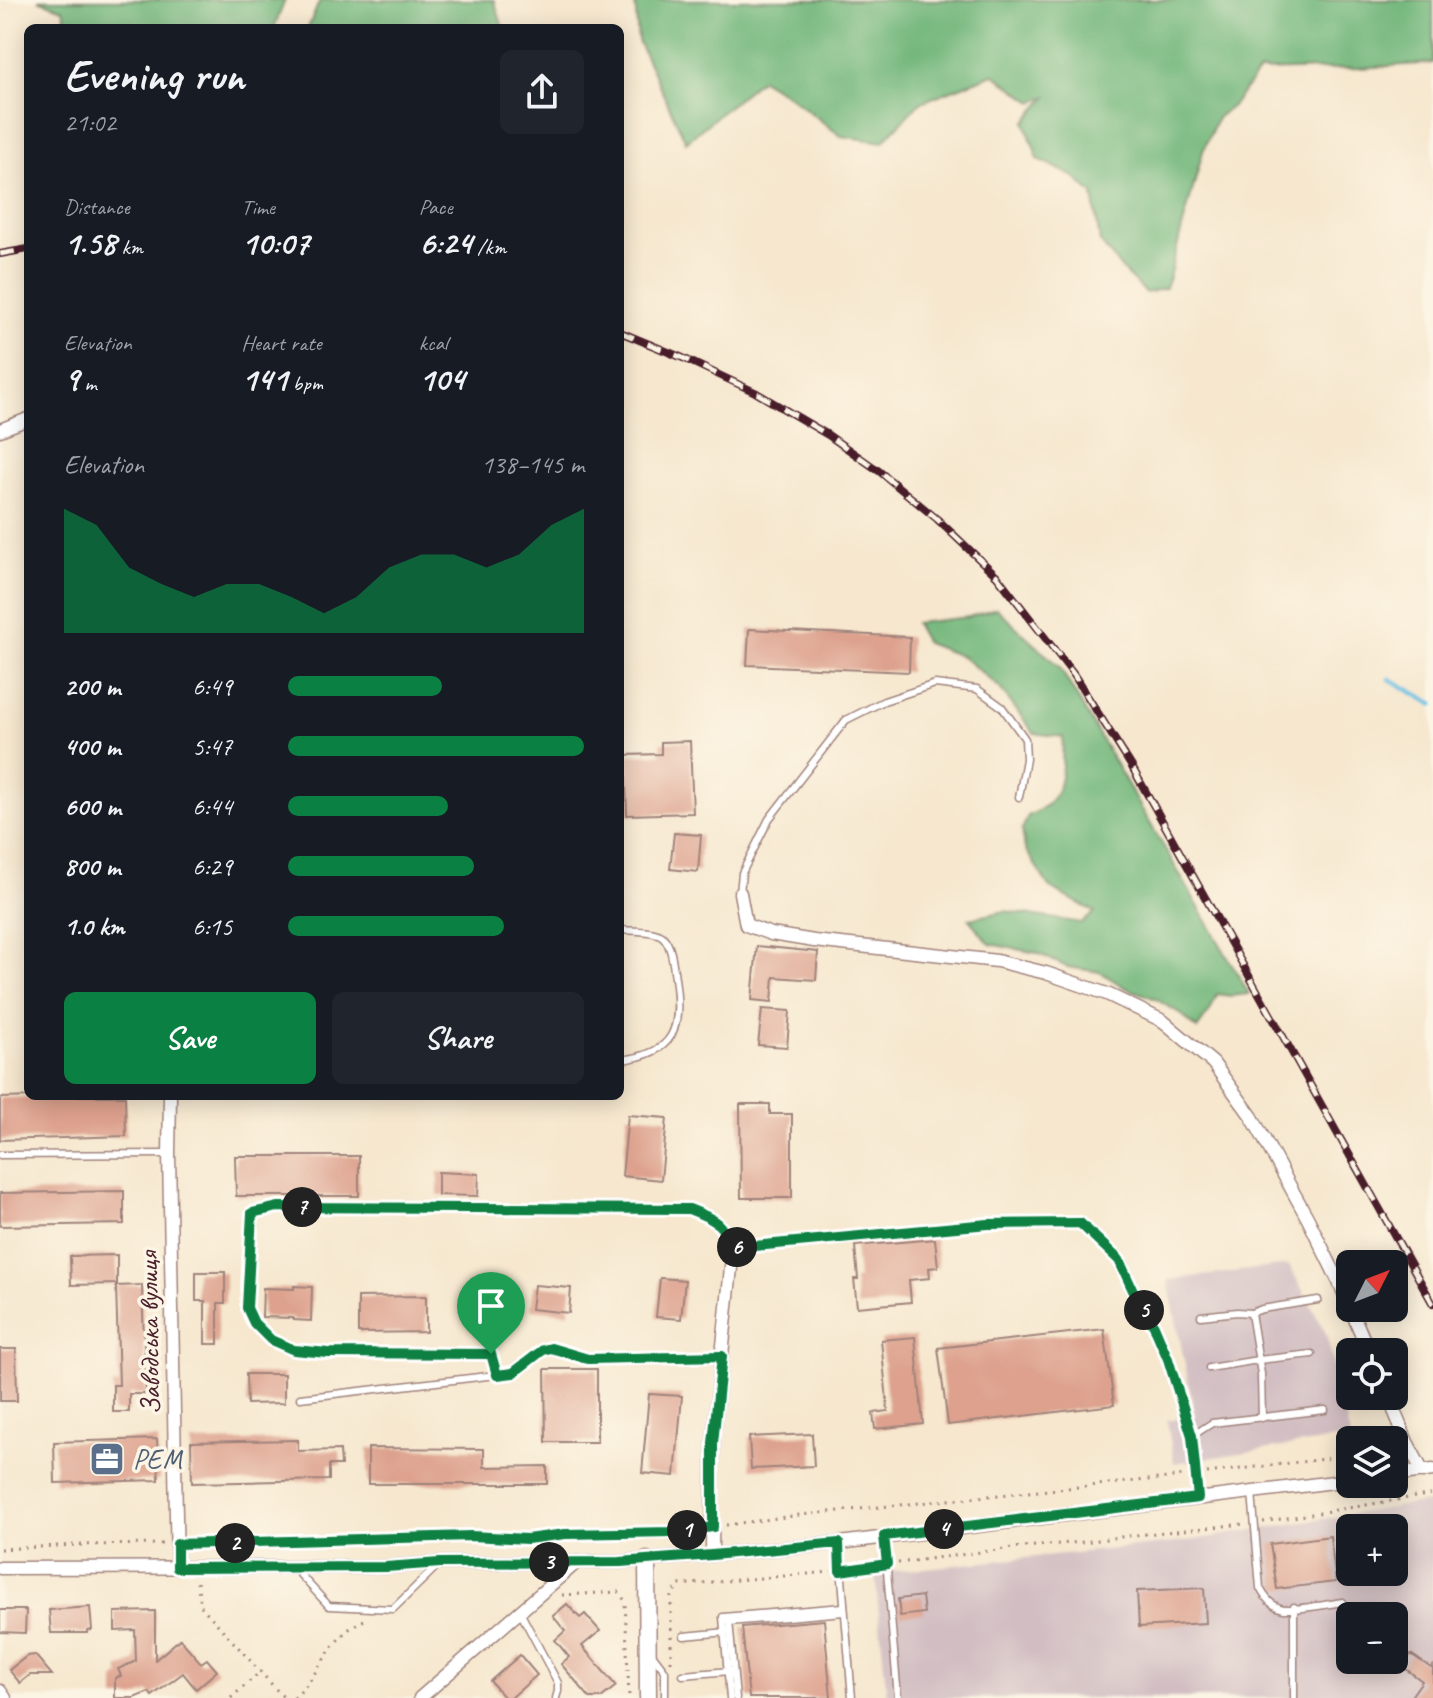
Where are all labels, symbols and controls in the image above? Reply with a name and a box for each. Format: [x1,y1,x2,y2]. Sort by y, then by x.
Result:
text: Evening run [64,48,244,103]
button: share [500,50,584,134]
text: 21:02 [64,106,116,139]
text: Distance [64,193,130,221]
text: Time [241,193,275,221]
text: Pace [419,193,453,221]
text: 1.58 [64,221,116,264]
text: 10:07 [241,221,309,264]
text: 6:24 [419,221,472,264]
text: km [116,233,143,261]
text: /km [472,233,506,261]
text: Elevation [64,329,132,357]
text: Heart rate [241,329,322,357]
text: kcal [419,329,448,357]
text: 9 [64,357,79,400]
text: 141 [241,357,287,400]
text: 104 [419,357,465,400]
text: m [79,369,97,397]
text: bpm [287,369,323,397]
text: Elevation [64,448,144,481]
text: 138–145 m [481,448,584,481]
text: 200 m [64,670,120,703]
text: 6:49 [192,670,232,703]
text: 400 m [64,730,120,763]
text: 5:47 [192,730,232,763]
text: 600 m [64,790,121,823]
text: 6:44 [192,790,232,823]
text: 800 m [64,850,120,883]
text: 6:29 [192,850,232,883]
text: 1.0 km [64,910,124,943]
text: 6:15 [192,910,232,943]
button: Save [64,992,316,1084]
button: Share [332,992,584,1084]
pin: 7 [282,1187,322,1227]
text: 7 [297,1193,307,1221]
pin: 6 [717,1227,757,1267]
text: 6 [732,1233,742,1261]
street label: Заводська вулиця [130,1249,168,1415]
north arrow [1336,1250,1408,1322]
map controls [1336,1250,1408,1674]
pin [457,1272,525,1354]
icon: arrive [469,1284,513,1328]
pin: 5 [1124,1290,1164,1330]
text: 5 [1139,1296,1149,1324]
button: locate [1336,1338,1408,1410]
button: layers [1336,1426,1408,1498]
office icon: РЕМ [88,1440,126,1478]
place label: РЕМ [133,1442,184,1477]
pin: 4 [924,1509,964,1549]
pin: 1 [667,1510,707,1550]
button: + [1336,1514,1408,1586]
text: 4 [939,1515,949,1543]
text: 1 [682,1516,692,1544]
pin: 2 [215,1523,255,1563]
text: 2 [230,1529,240,1557]
pin: 3 [529,1542,569,1582]
text: 3 [544,1548,554,1576]
button: − [1336,1602,1408,1674]

